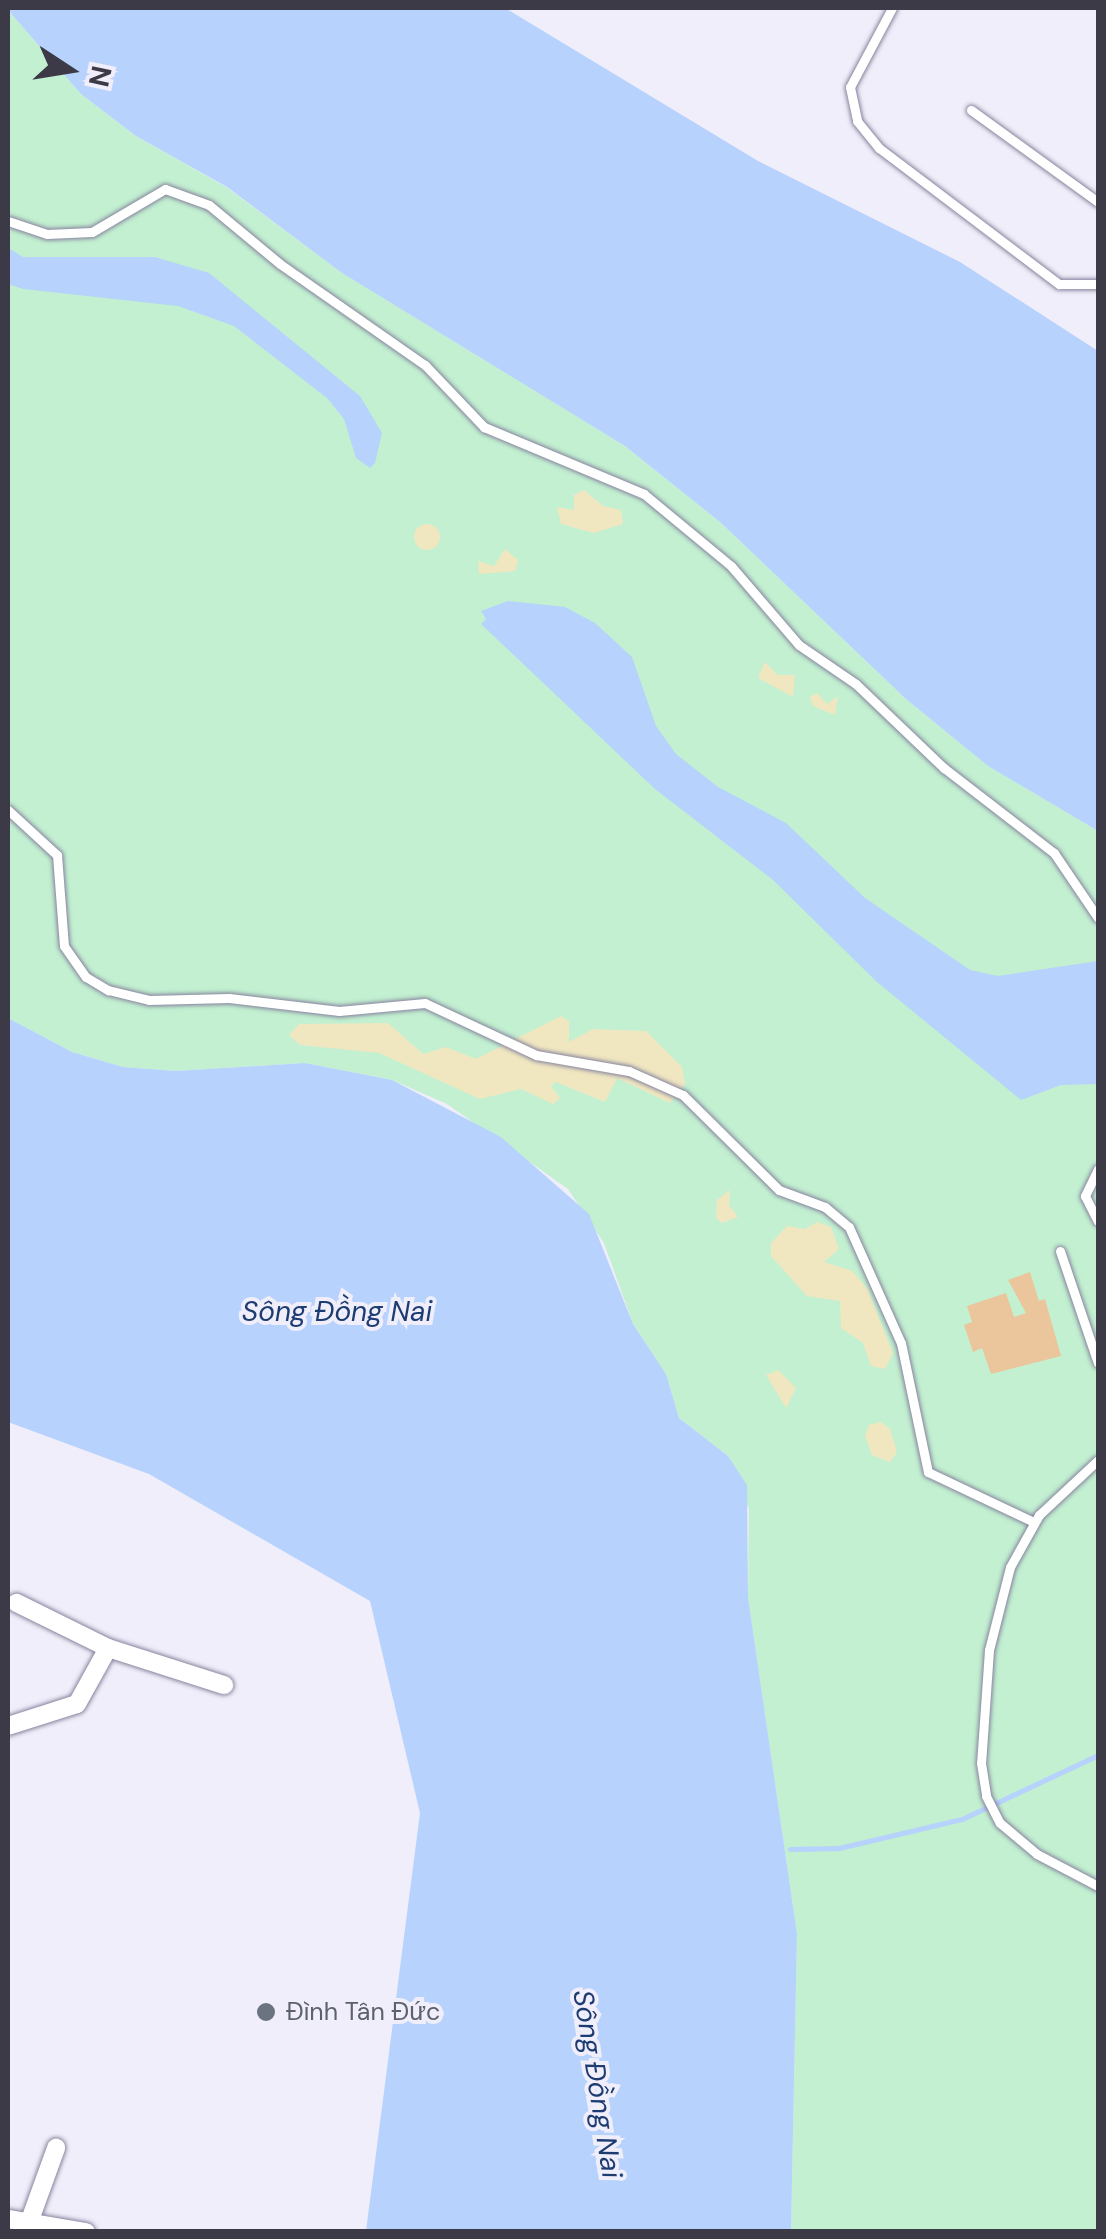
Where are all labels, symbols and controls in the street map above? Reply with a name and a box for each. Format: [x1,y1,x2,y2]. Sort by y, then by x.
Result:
north arrow [20,20,120,120]
text: N [80,62,120,90]
water label: Sông Đồng Nai [242,1295,432,1329]
water label: Sông Đồng Nai [566,1987,628,2181]
place label: Đình Tân Đức [286,1997,440,2027]
marker: Đình Tân Đức [255,2001,277,2023]

